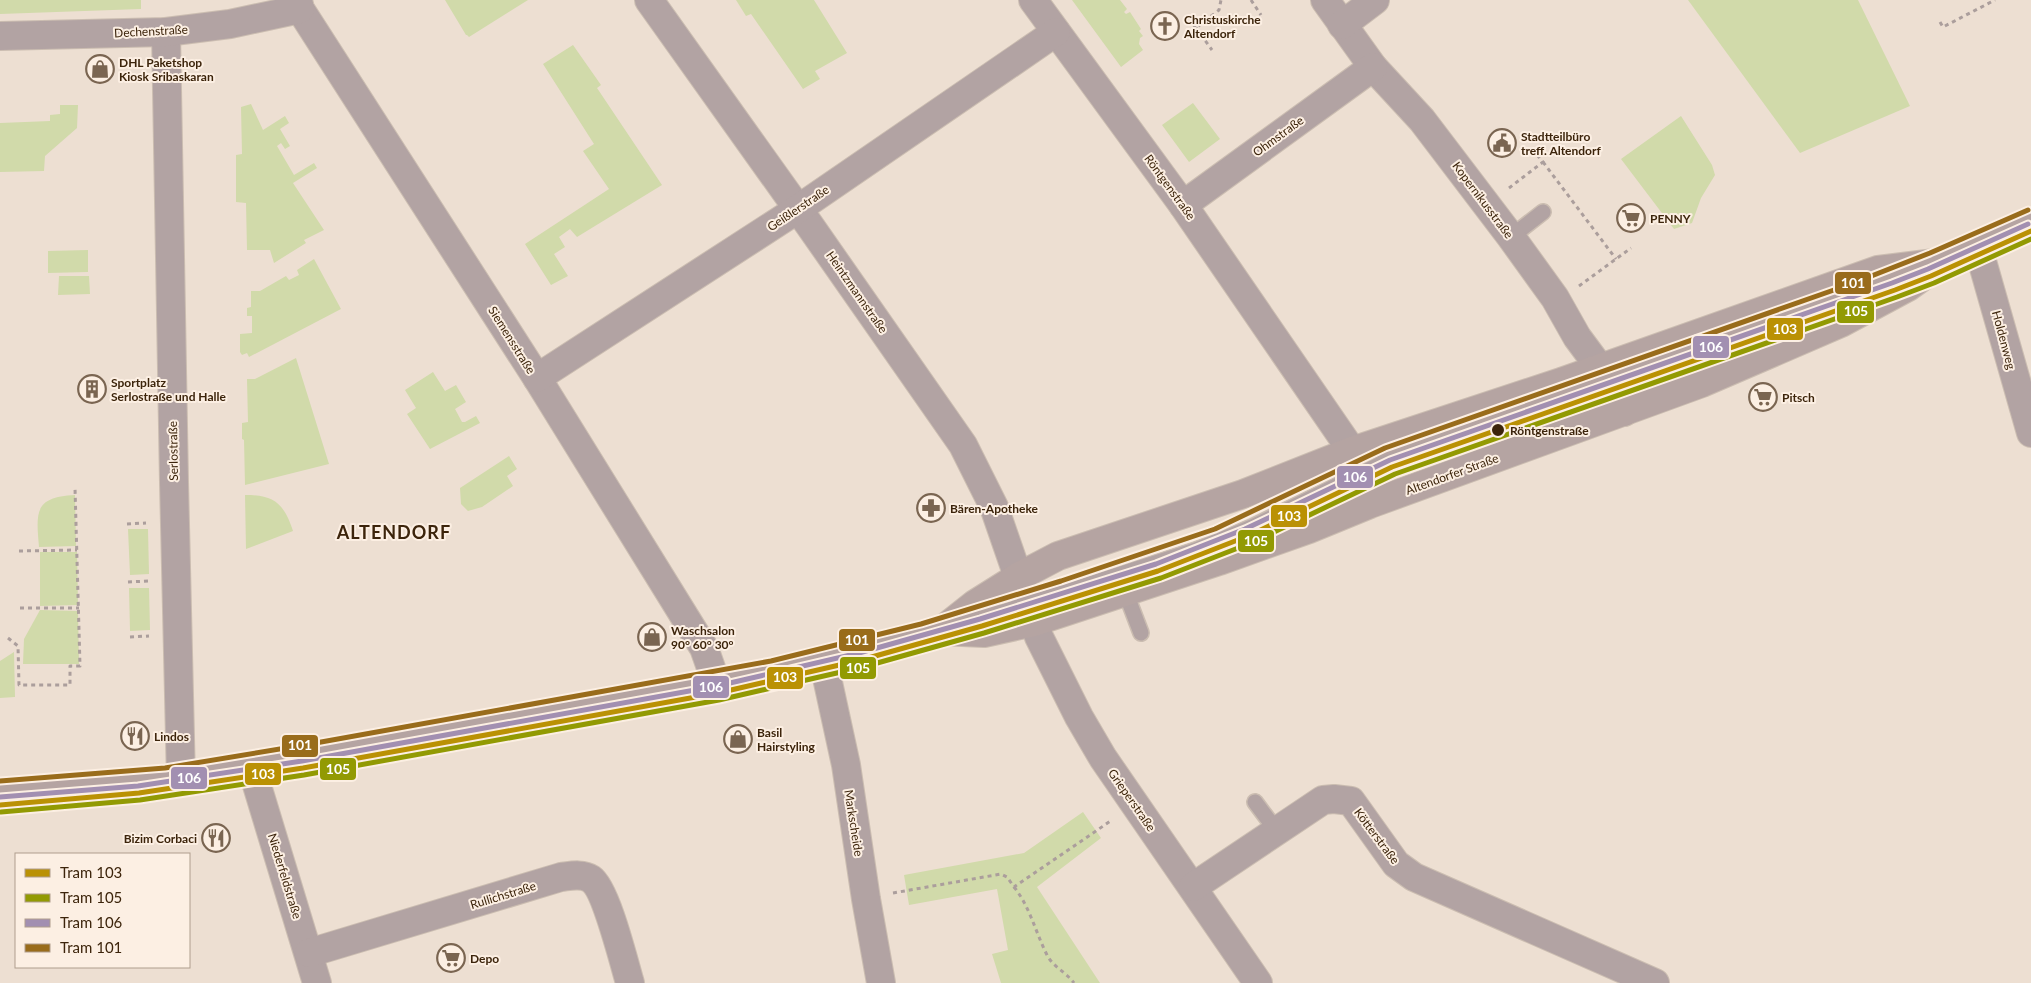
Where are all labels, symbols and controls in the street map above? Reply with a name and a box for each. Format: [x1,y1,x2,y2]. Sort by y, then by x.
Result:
church icon: Christuskirche Altendorf [1150,11,1180,41]
place label: Christuskirche Altendorf [1183,12,1261,41]
street label: Dechenstraße [114,22,188,40]
shop icon: DHL Paketshop Kiosk Sribaskaran [85,54,115,84]
place label: DHL Paketshop Kiosk Sribaskaran [119,55,214,84]
street label: Ohmstraße [1250,113,1306,159]
public building icon: Stadtteilbüro treff. Altendorf [1487,128,1517,158]
place label: Stadtteilbüro treff. Altendorf [1521,129,1601,158]
street label: Röntgenstraße [1141,151,1199,223]
street label: Kopernikusstraße [1449,159,1517,241]
street label: Geißlerstraße [764,182,832,234]
supermarket icon: PENNY [1616,203,1646,233]
place label: PENNY [1650,211,1691,226]
street label: Heintzmannstraße [823,248,891,336]
line badge: 101 [1834,271,1872,295]
text: 101 [1841,274,1865,291]
line badge: 105 [1836,300,1875,324]
text: 105 [1844,302,1868,319]
street label: Siemensstraße [485,303,539,377]
street label: Holdenweg [1989,309,2019,371]
line badge: 103 [1766,317,1804,341]
text: 103 [1773,320,1797,337]
line badge: 106 [1692,335,1730,359]
text: 106 [1699,338,1723,355]
building icon: Sportplatz Serlostraße und Halle [77,374,107,404]
place label: Sportplatz Serlostraße und Halle [111,375,227,404]
supermarket icon: Pitsch [1748,382,1778,412]
place label: Pitsch [1782,390,1815,405]
street label: Serlostraße [165,421,181,481]
marker: Röntgenstraße [1490,422,1506,438]
place label: Röntgenstraße [1510,423,1589,438]
street label: Altendorfer Straße [1404,450,1500,498]
line badge: 106 [1336,465,1374,489]
text: 106 [1343,468,1367,485]
pharmacy icon: Bären-Apotheke [916,493,946,523]
place label: Bären-Apotheke [950,501,1039,516]
line badge: 103 [1270,504,1308,528]
text: 103 [1277,507,1301,524]
district label: ALTENDORF [336,521,451,543]
line badge: 105 [1237,529,1275,553]
text: 105 [1244,532,1268,549]
shop icon: Waschsalon 90° 60° 30° [637,622,667,652]
place label: Waschsalon 90° 60° 30° [671,623,735,652]
line badge: 101 [838,628,876,652]
text: 101 [845,631,869,648]
line badge: 105 [839,656,877,680]
text: 105 [846,659,870,676]
line badge: 103 [766,666,804,690]
text: 103 [773,668,797,685]
line badge: 106 [692,675,730,699]
text: 106 [699,678,723,695]
restaurant icon: Lindos [120,721,150,751]
shop icon: Basil Hairstyling [723,724,753,754]
place label: Basil Hairstyling [757,725,816,754]
place label: Lindos [154,729,189,744]
line badge: 101 [281,734,319,758]
text: 101 [288,736,312,753]
line badge: 105 [319,757,357,781]
text: 105 [326,760,350,777]
line badge: 103 [244,762,282,786]
text: 103 [251,765,275,782]
line badge: 106 [170,766,208,790]
street label: Grieperstraße [1105,766,1159,834]
text: 106 [177,769,201,786]
street label: Markscheide [841,789,867,857]
street label: Kötterstraße [1351,805,1403,867]
restaurant icon: Bizim Corbaci [201,823,231,853]
place label: Bizim Corbaci [124,831,197,846]
street label: Niederfeldstraße [265,831,305,921]
legend [15,853,190,968]
text: Tram 103 [60,863,122,881]
street label: Rullichstraße [468,878,538,912]
text: Tram 105 [60,888,122,906]
text: Tram 106 [60,913,123,931]
text: Tram 101 [60,938,122,956]
supermarket icon: Depo [436,943,466,973]
place label: Depo [470,951,499,966]

